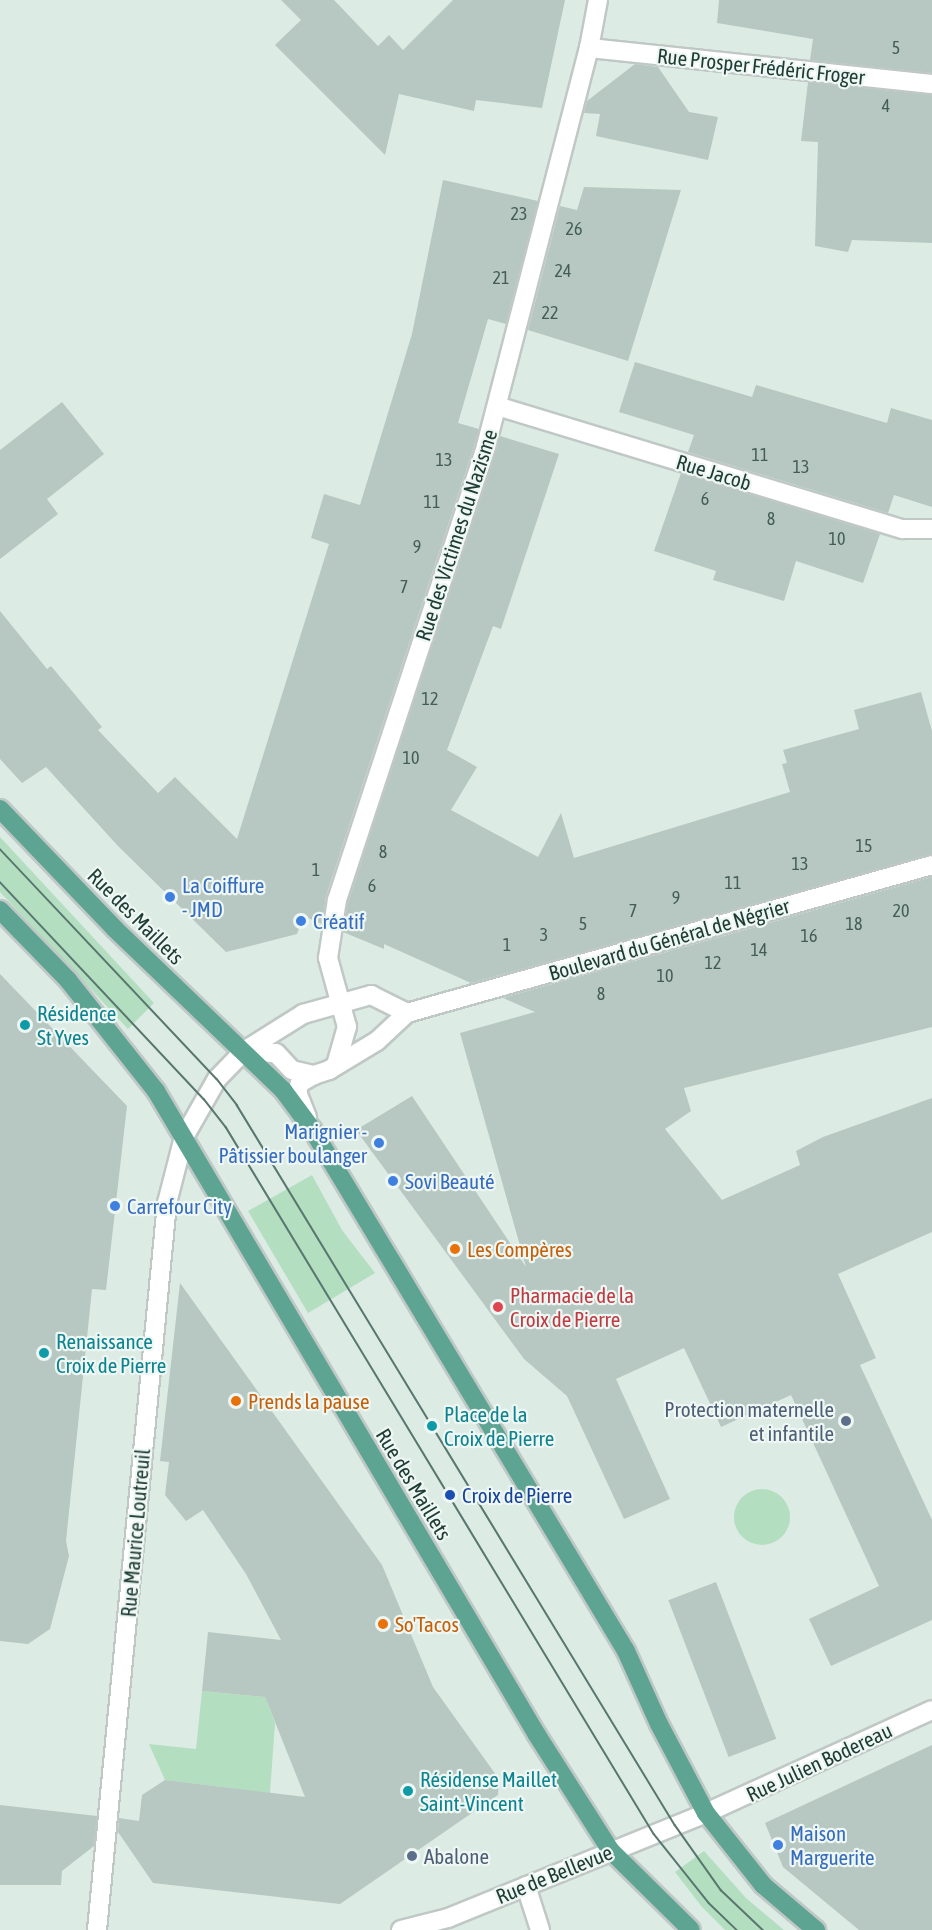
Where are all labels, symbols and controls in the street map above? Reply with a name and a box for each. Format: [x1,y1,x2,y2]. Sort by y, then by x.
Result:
house number: 5 [892,37,900,59]
street label: Rue Prosper Frédéric Froger [656,43,866,89]
house number: 4 [882,95,890,117]
house number: 23 [511,203,527,225]
house number: 26 [566,218,582,240]
house number: 24 [555,260,571,282]
house number: 21 [493,267,509,289]
house number: 22 [542,302,558,324]
street label: Rue des Victimes du Nazisme [410,426,502,644]
house number: 11 [752,444,768,466]
house number: 13 [436,449,452,471]
street label: Rue Jacob [673,449,755,495]
house number: 13 [793,456,809,478]
house number: 6 [701,488,709,510]
house number: 11 [424,491,440,513]
house number: 8 [767,508,775,530]
house number: 10 [829,528,845,550]
house number: 9 [413,536,421,558]
house number: 7 [400,576,408,598]
house number: 12 [422,688,438,710]
house number: 10 [403,747,419,769]
house number: 15 [856,835,872,857]
house number: 8 [379,841,387,863]
house number: 13 [792,853,808,875]
house number: 1 [312,859,320,881]
street label: Rue des Maillets [83,863,189,969]
place label: La Coiffure - JMD [182,872,264,922]
house number: 11 [725,872,741,894]
house number: 6 [368,875,376,897]
house number: 9 [672,887,680,909]
marker: La Coiffure - JMD [163,890,177,904]
street label: Boulevard du Général de Négrier [546,893,792,985]
house number: 7 [629,900,637,922]
house number: 20 [893,900,909,922]
place label: Créatif [313,908,365,934]
house number: 5 [579,913,587,935]
house number: 18 [846,913,862,935]
marker: Créatif [294,914,308,928]
house number: 3 [540,924,548,946]
house number: 16 [801,925,817,947]
house number: 1 [503,934,511,956]
house number: 14 [751,939,767,961]
house number: 12 [705,952,721,974]
house number: 10 [657,965,673,987]
house number: 8 [597,983,605,1005]
place label: Résidence St Yves [37,1000,116,1050]
marker: Résidence St Yves [18,1018,32,1032]
place label: Marignier - Pâtissier boulanger [218,1118,367,1168]
marker: Marignier - Pâtissier boulanger [372,1136,386,1150]
place label: Sovi Beauté [405,1168,495,1194]
marker: Sovi Beauté [386,1174,400,1188]
place label: Carrefour City [127,1193,232,1219]
marker: Carrefour City [108,1199,122,1213]
place label: Les Compères [467,1236,572,1262]
marker: Les Compères [448,1242,462,1256]
place label: Pharmacie de la Croix de Pierre [510,1282,634,1332]
marker: Pharmacie de la Croix de Pierre [491,1300,505,1314]
place label: Renaissance Croix de Pierre [56,1328,166,1378]
marker: Renaissance Croix de Pierre [37,1346,51,1360]
place label: Prends la pause [248,1388,369,1414]
marker: Prends la pause [229,1394,243,1408]
place label: Protection maternelle et infantile [664,1396,834,1446]
place label: Place de la Croix de Pierre [444,1401,554,1451]
marker: Protection maternelle et infantile [839,1414,853,1428]
marker: Place de la Croix de Pierre [425,1419,439,1433]
street label: Rue des Maillets [371,1424,457,1544]
street label: Rue Maurice Loutreuil [115,1448,155,1618]
place label: Croix de Pierre [462,1482,572,1508]
marker: Croix de Pierre [443,1488,457,1502]
place label: So'Tacos [395,1611,459,1637]
marker: So'Tacos [376,1617,390,1631]
street label: Rue Julien Bodereau [742,1717,896,1807]
place label: Résidense Maillet Saint-Vincent [420,1766,557,1816]
marker: Résidense Maillet Saint-Vincent [401,1784,415,1798]
place label: Maison Marguerite [790,1820,875,1870]
marker: Maison Marguerite [771,1838,785,1852]
street label: Rue de Bellevue [492,1839,616,1909]
place label: Abalone [424,1843,489,1869]
marker: Abalone [405,1849,419,1863]

